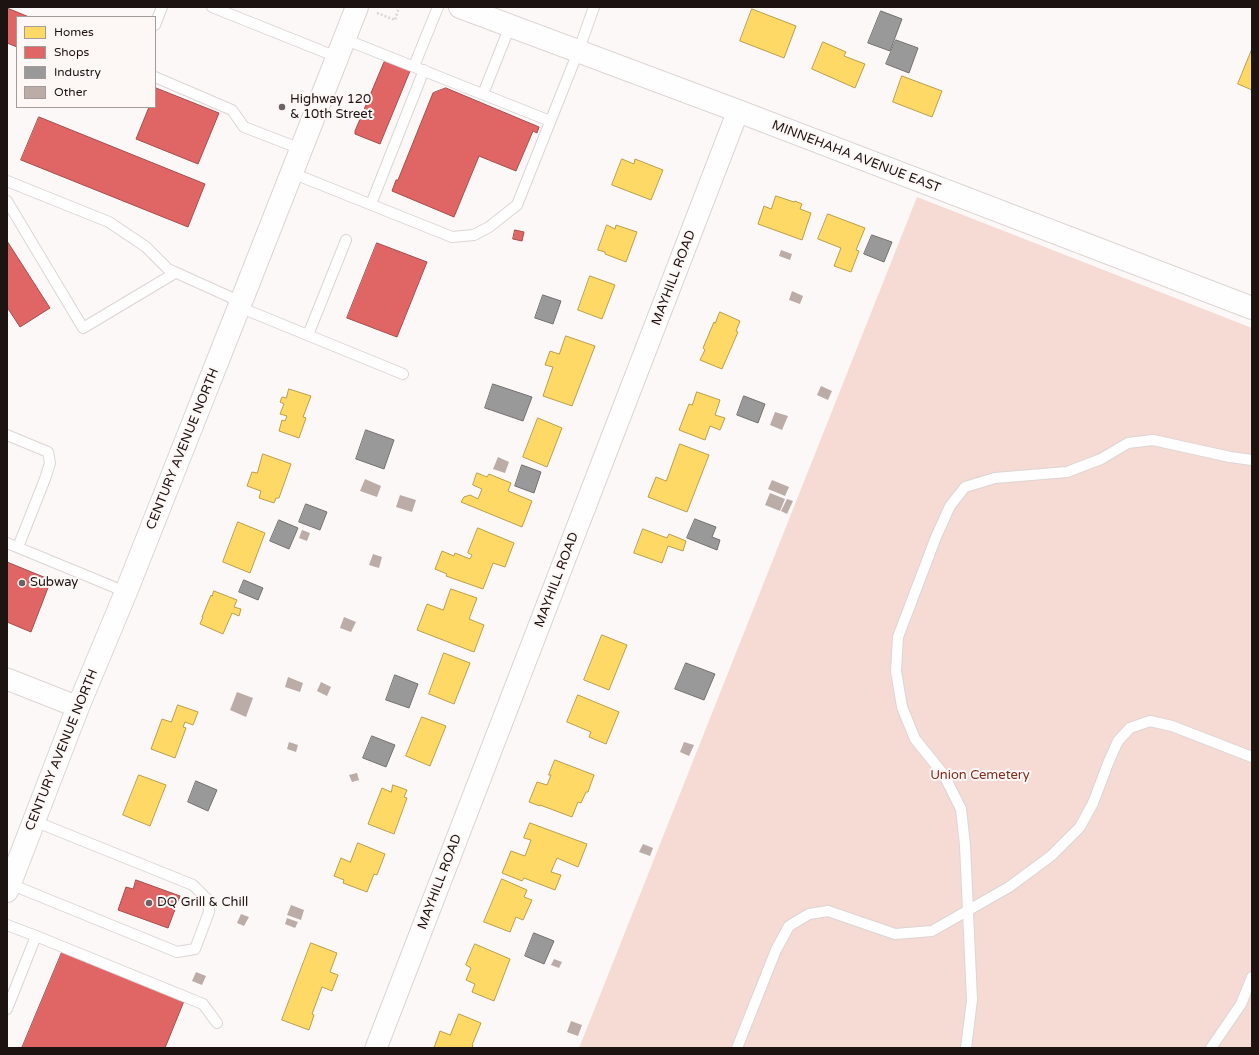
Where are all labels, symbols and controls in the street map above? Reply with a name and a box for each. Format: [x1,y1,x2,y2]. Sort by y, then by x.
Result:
legend [16,16,156,108]
text: Homes [54,25,94,39]
text: Shops [54,45,89,59]
text: Industry [54,65,101,79]
text: Other [54,85,87,99]
place label: Highway 120 & 10th Street [290,92,373,123]
marker: Highway 120 & 10th Street [277,102,287,112]
street label: MINNEHAHA AVENUE EAST [769,118,943,196]
street label: MAYHILL ROAD [649,228,699,328]
street label: CENTURY AVENUE NORTH [143,366,223,532]
street label: MAYHILL ROAD [532,530,582,630]
place label: Subway [30,575,78,591]
marker: Subway [17,578,27,588]
street label: CENTURY AVENUE NORTH [22,667,102,833]
park label: Union Cemetery [930,768,1030,784]
street label: MAYHILL ROAD [415,832,465,932]
place label: DQ Grill & Chill [157,895,248,911]
marker: DQ Grill & Chill [144,898,154,908]

